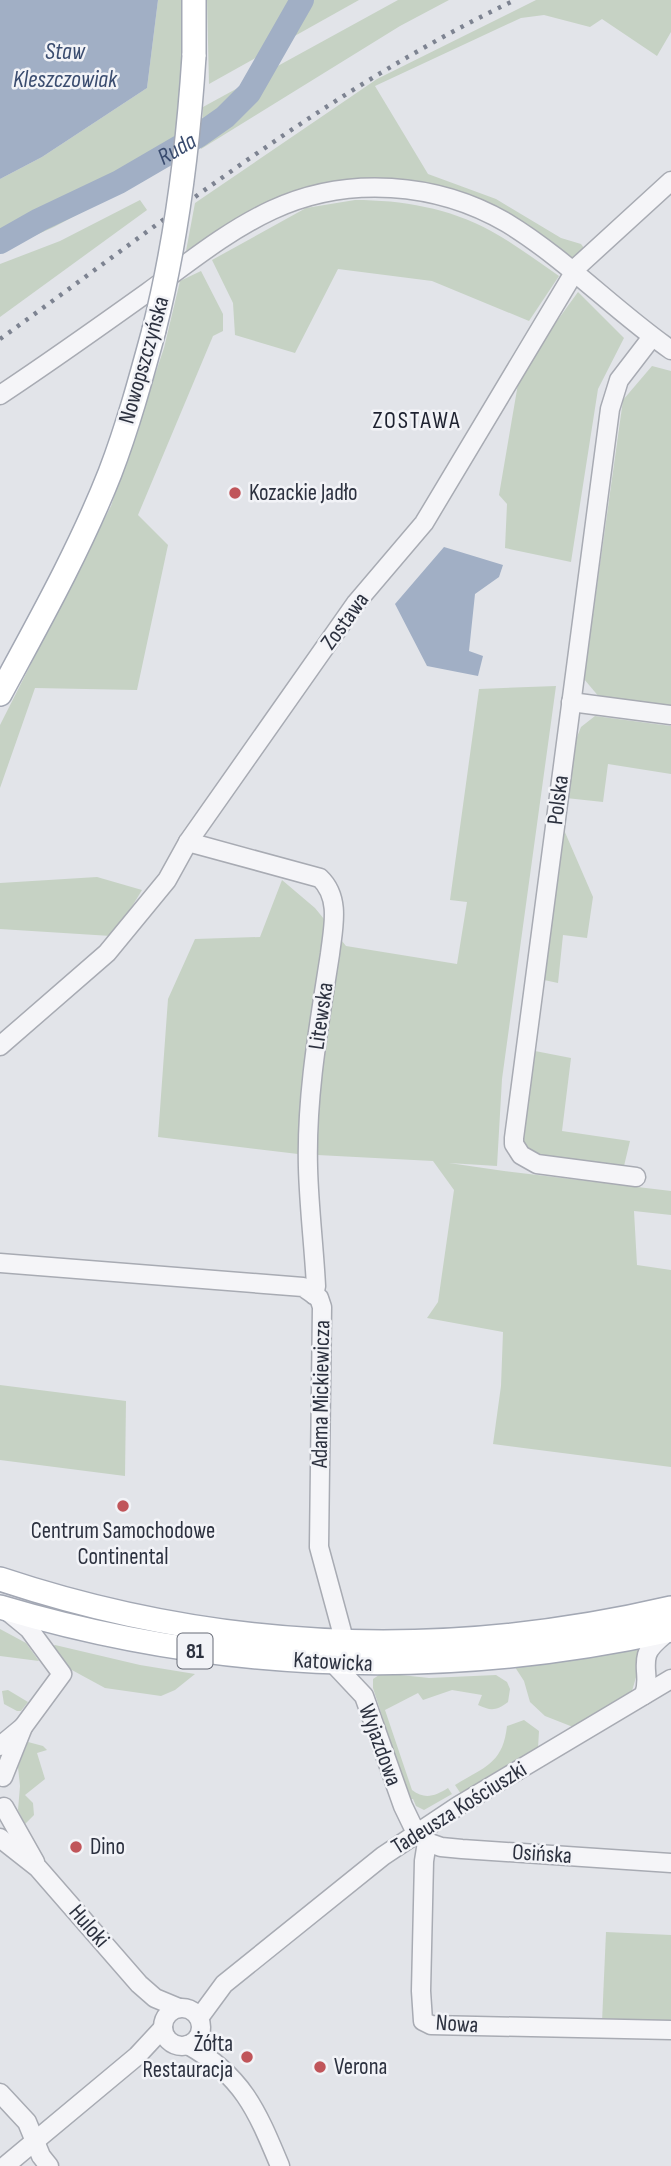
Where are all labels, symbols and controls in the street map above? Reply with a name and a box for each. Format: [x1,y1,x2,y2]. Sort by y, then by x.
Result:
water label: Staw Kleszczowiak [13,37,118,94]
water label: Ruda [152,126,202,171]
street label: Nowopszczyńska [112,293,176,427]
district label: ZOSTAWA [372,406,462,435]
place label: Kozackie Jadło [249,479,358,507]
marker: Kozackie Jadło [227,485,243,501]
street label: Zostawa [315,587,375,655]
street label: Polska [541,774,575,826]
street label: Litewska [302,981,340,1051]
street label: Adama Mickiewicza [306,1320,336,1469]
marker: Centrum Samochodowe Continental [115,1498,131,1514]
place label: Centrum Samochodowe Continental [31,1517,215,1571]
road number: 81 [178,1634,212,1668]
street label: Katowicka [293,1646,373,1678]
street label: Wyjazdowa [352,1700,408,1790]
street label: Tadeusza Kościuszki [386,1755,532,1861]
place label: Dino [90,1833,125,1861]
street label: Osińska [511,1838,573,1870]
marker: Dino [68,1839,84,1855]
street label: Huloki [63,1899,115,1953]
street label: Nowa [435,2009,479,2039]
place label: Żółta Restauracja [143,2030,233,2084]
marker: Żółta Restauracja [239,2049,255,2065]
place label: Verona [334,2053,387,2081]
marker: Verona [312,2059,328,2075]

